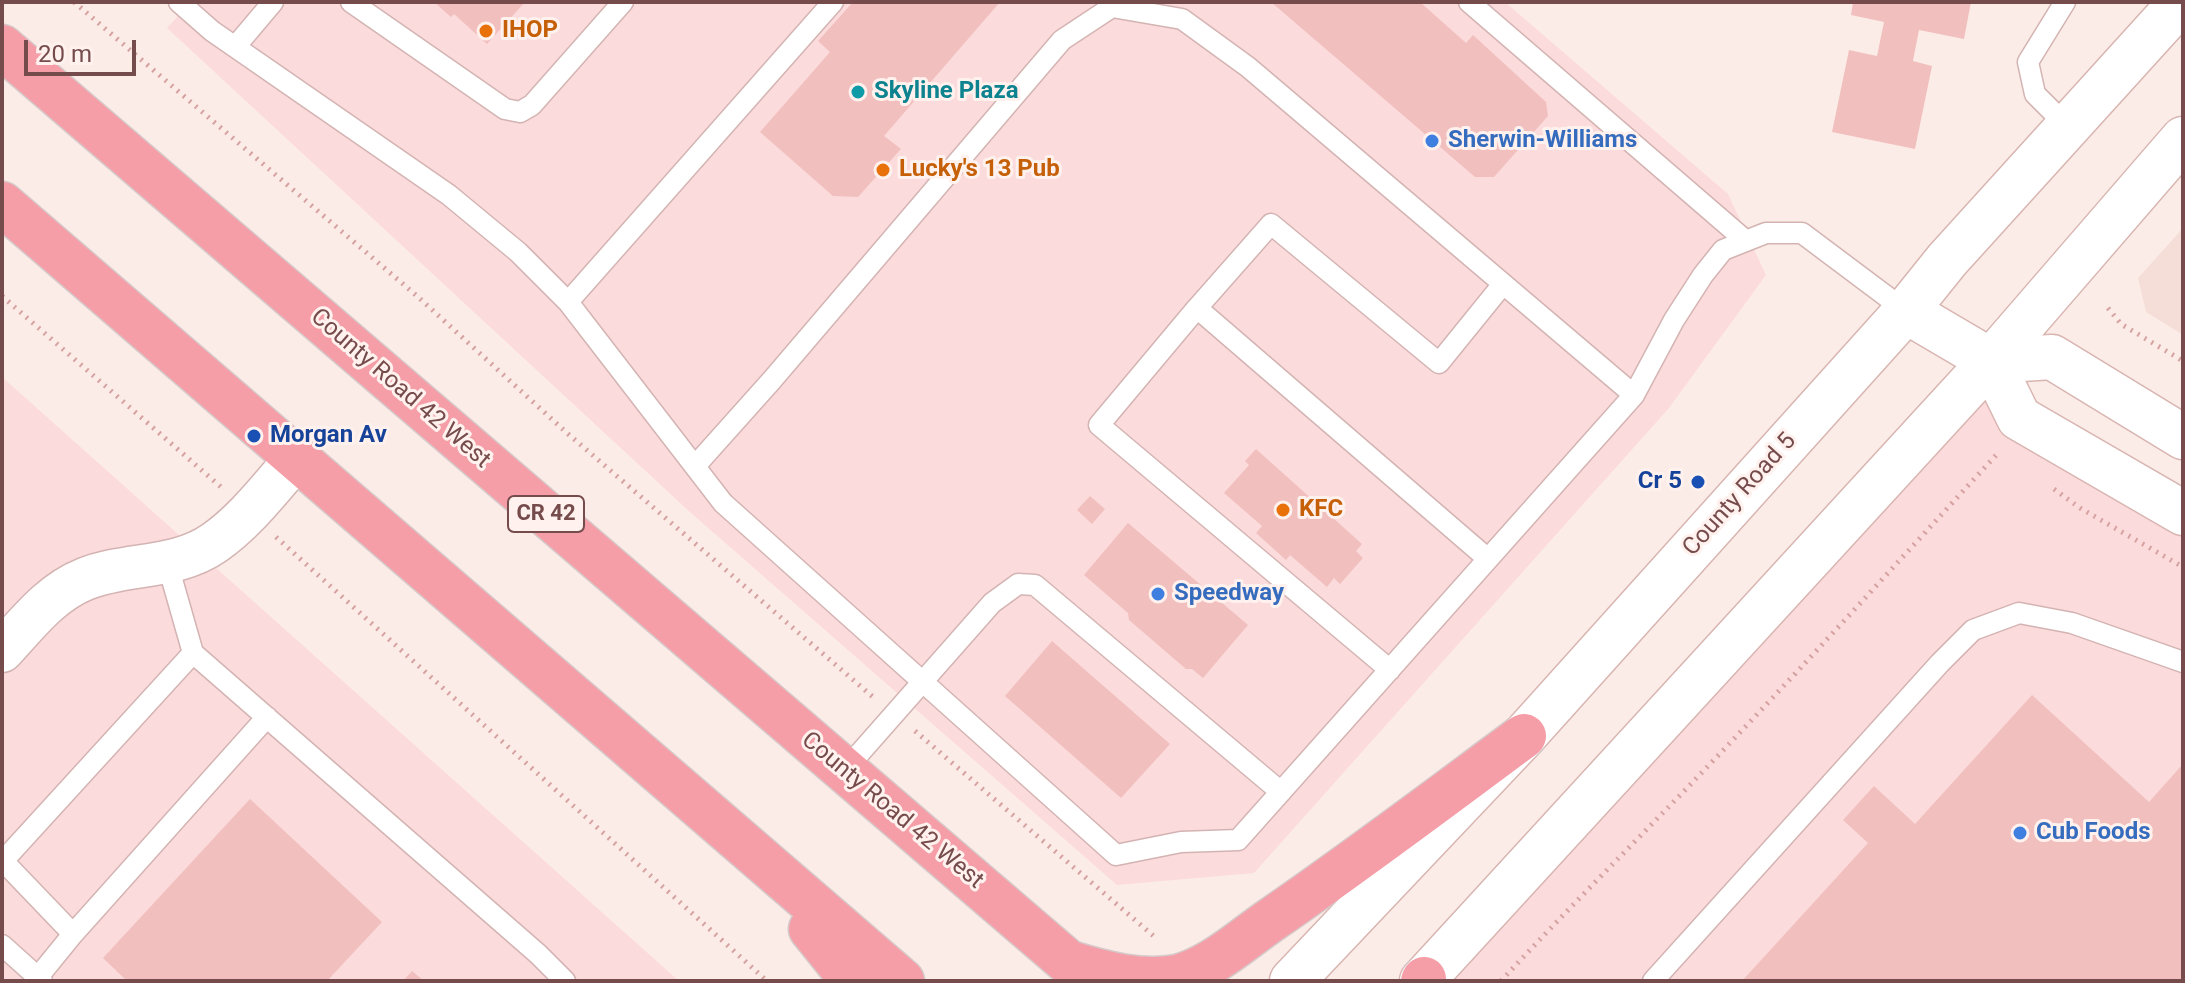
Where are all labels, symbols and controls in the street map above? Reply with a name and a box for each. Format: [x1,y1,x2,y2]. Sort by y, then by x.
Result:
place label: IHOP [502,17,558,45]
marker: IHOP [477,22,495,40]
scale bar [28,24,140,74]
text: 20 m [38,40,92,68]
place label: Skyline Plaza [874,78,1018,106]
marker: Skyline Plaza [849,83,867,101]
place label: Sherwin-Williams [1448,127,1637,155]
marker: Sherwin-Williams [1423,132,1441,150]
place label: Lucky's 13 Pub [899,156,1060,184]
marker: Lucky's 13 Pub [874,161,892,179]
street label: County Road 42 West [304,303,496,475]
place label: Morgan Av [270,422,387,450]
marker: Morgan Av [245,427,263,445]
street label: County Road 5 [1677,428,1803,562]
place label: Cr 5 [1638,468,1682,496]
marker: Cr 5 [1689,473,1707,491]
road number: CR 42 [508,496,584,532]
place label: KFC [1299,496,1343,524]
marker: KFC [1274,501,1292,519]
place label: Speedway [1174,580,1284,608]
marker: Speedway [1149,585,1167,603]
street label: County Road 42 West [795,726,989,896]
place label: Cub Foods [2036,819,2150,847]
marker: Cub Foods [2011,824,2029,842]

